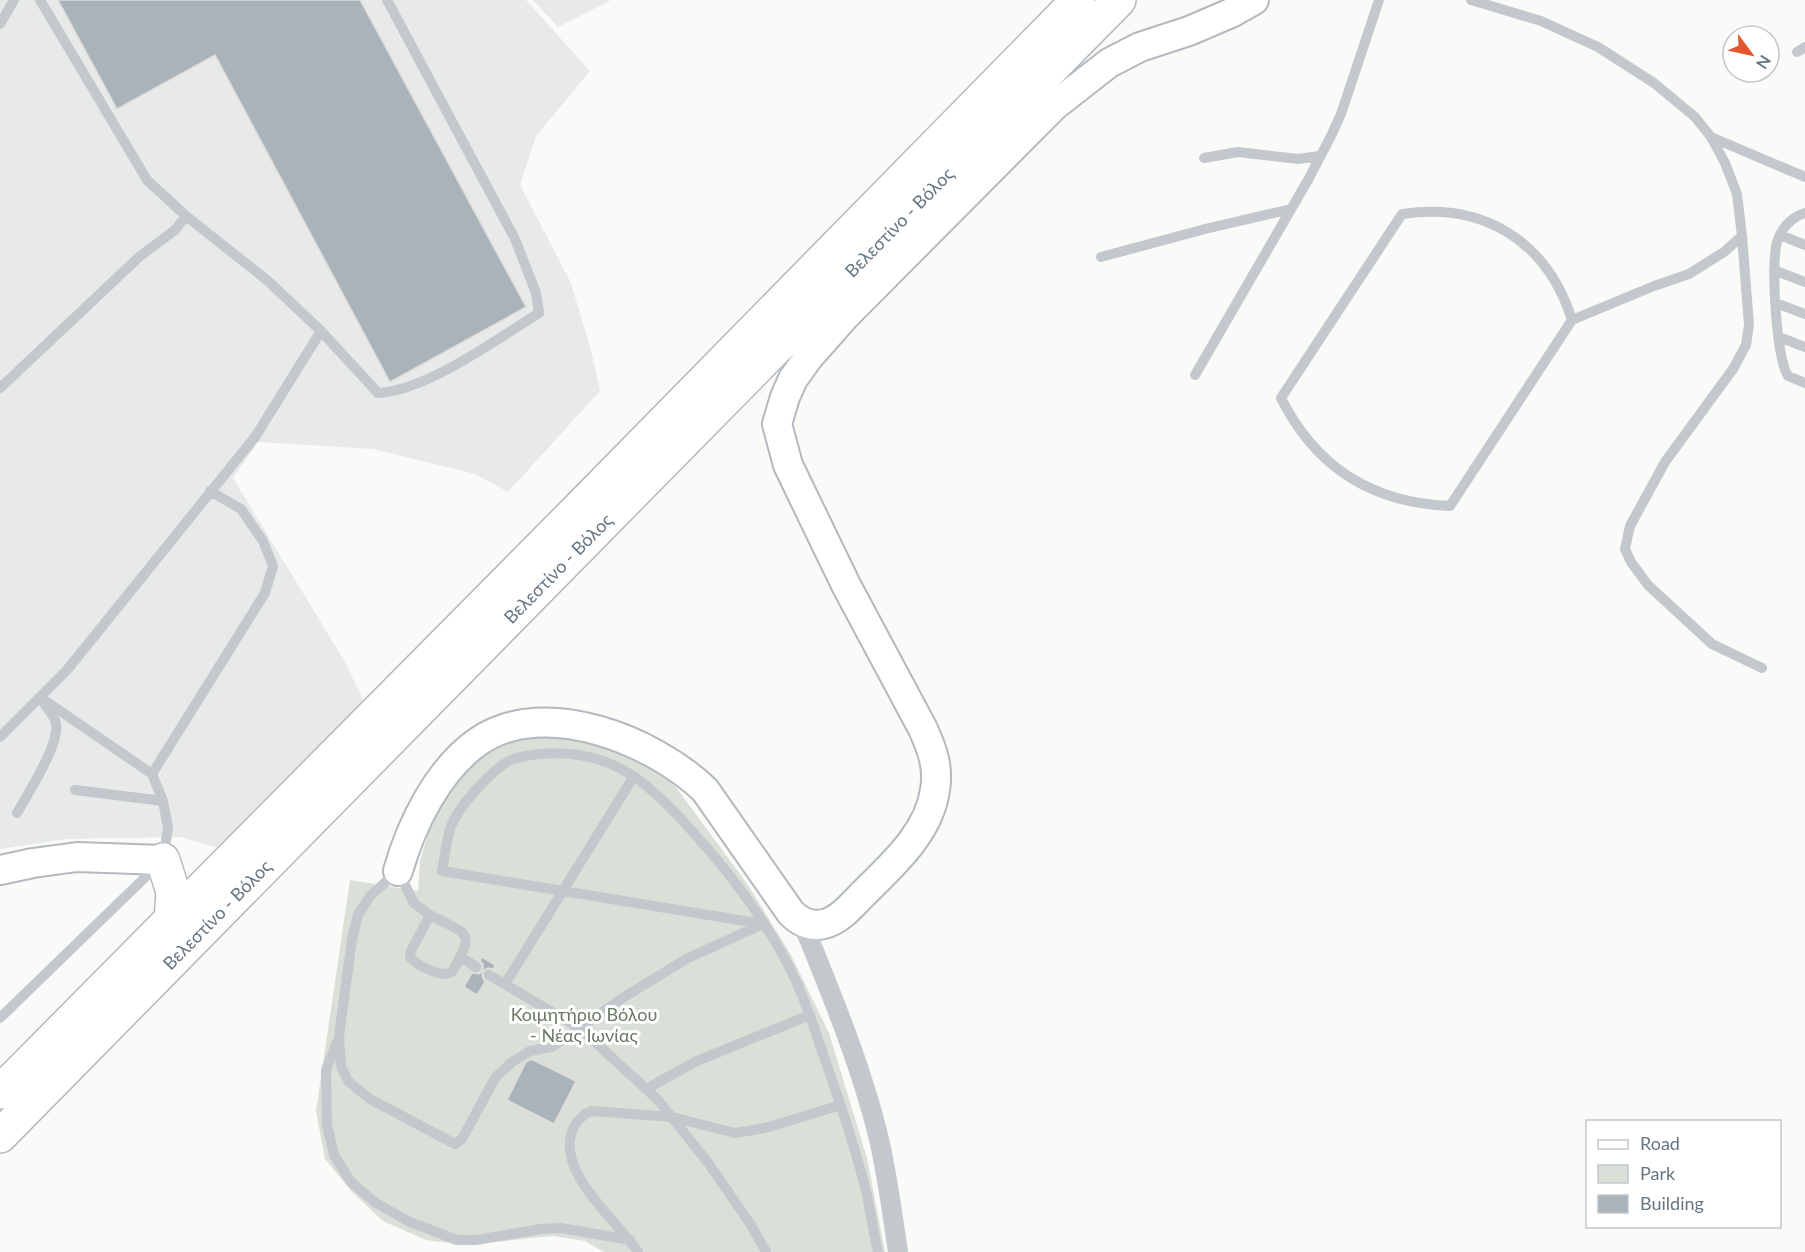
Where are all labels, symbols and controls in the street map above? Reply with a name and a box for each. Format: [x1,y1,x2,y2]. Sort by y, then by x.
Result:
north arrow [1721,24,1781,84]
text: N [1753,52,1775,73]
street label: Βελεστίνο - Βόλος [840,162,958,282]
street label: Βελεστίνο - Βόλος [499,508,617,628]
street label: Βελεστίνο - Βόλος [158,854,276,974]
park label: Κοιμητήριο Βόλου - Νέας Ιωνίας [511,1003,657,1046]
legend [1586,1120,1781,1228]
text: Road [1640,1132,1680,1154]
text: Park [1640,1162,1676,1184]
text: Building [1640,1192,1704,1214]

